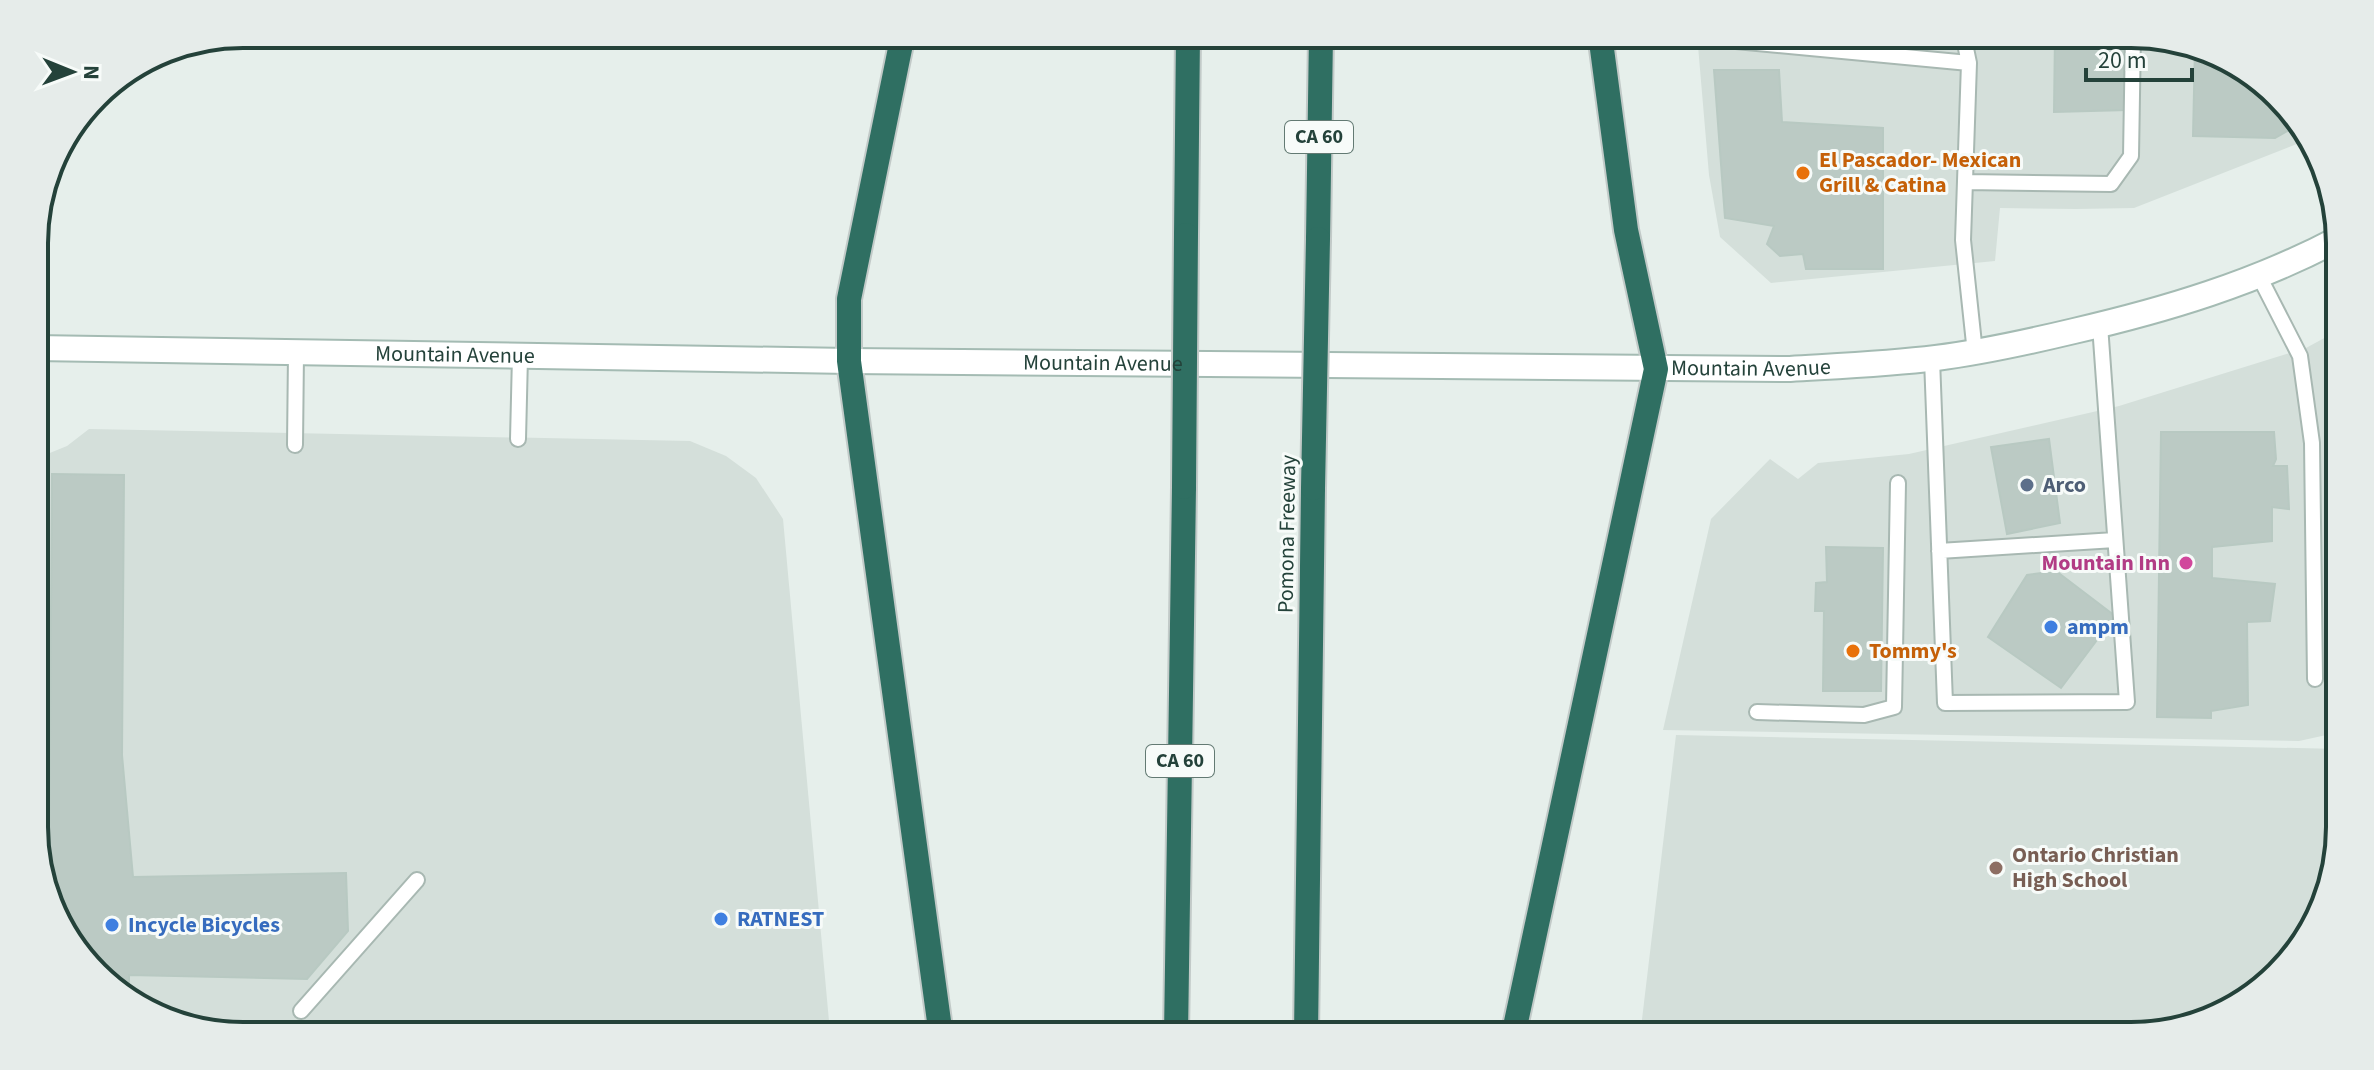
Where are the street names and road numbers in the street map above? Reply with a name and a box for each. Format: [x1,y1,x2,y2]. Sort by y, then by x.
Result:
road number: CA 60 [1285,121,1353,153]
street label: Mountain Avenue [375,337,535,372]
street label: Mountain Avenue [1023,346,1183,380]
street label: Mountain Avenue [1671,351,1832,385]
street label: Pomona Freeway [1270,454,1304,613]
road number: CA 60 [1146,745,1214,777]

